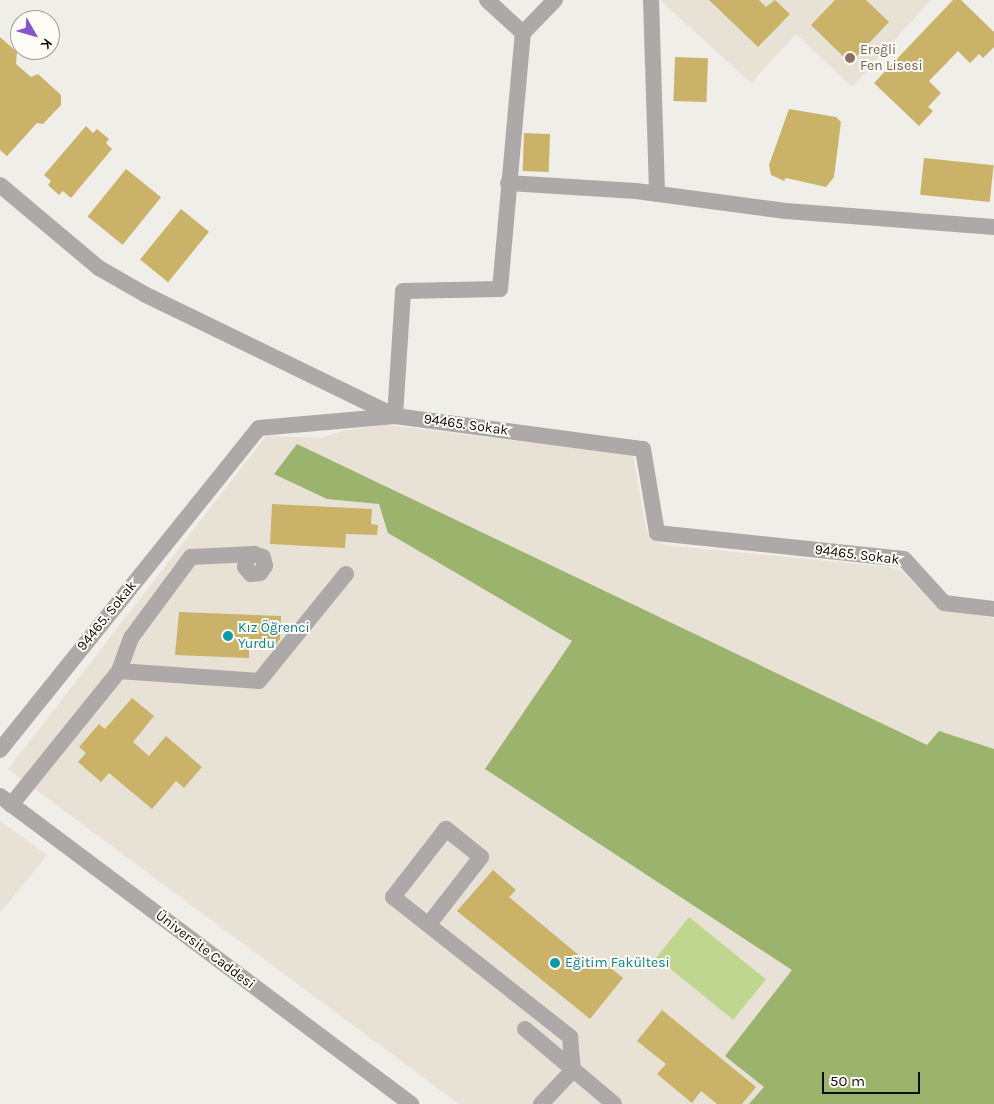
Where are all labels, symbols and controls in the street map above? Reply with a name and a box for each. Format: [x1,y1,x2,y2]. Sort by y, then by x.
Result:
north arrow [10,10,60,60]
text: K [37,35,56,53]
place label: Ereğli Fen Lisesi [860,42,923,74]
marker: Ereğli Fen Lisesi [844,52,856,64]
street label: 94465. Sokak [423,411,509,439]
street label: 94465. Sokak [814,541,900,569]
street label: 94465. Sokak [74,578,140,654]
place label: Kız Öğrenci Yurdu [238,620,310,652]
marker: Kız Öğrenci Yurdu [222,630,234,642]
street label: Üniversite Caddesi [152,907,258,993]
place label: Eğitim Fakültesi [565,955,670,971]
marker: Eğitim Fakültesi [549,957,561,969]
scale bar [824,1062,922,1094]
text: 50 m [830,1072,865,1090]

